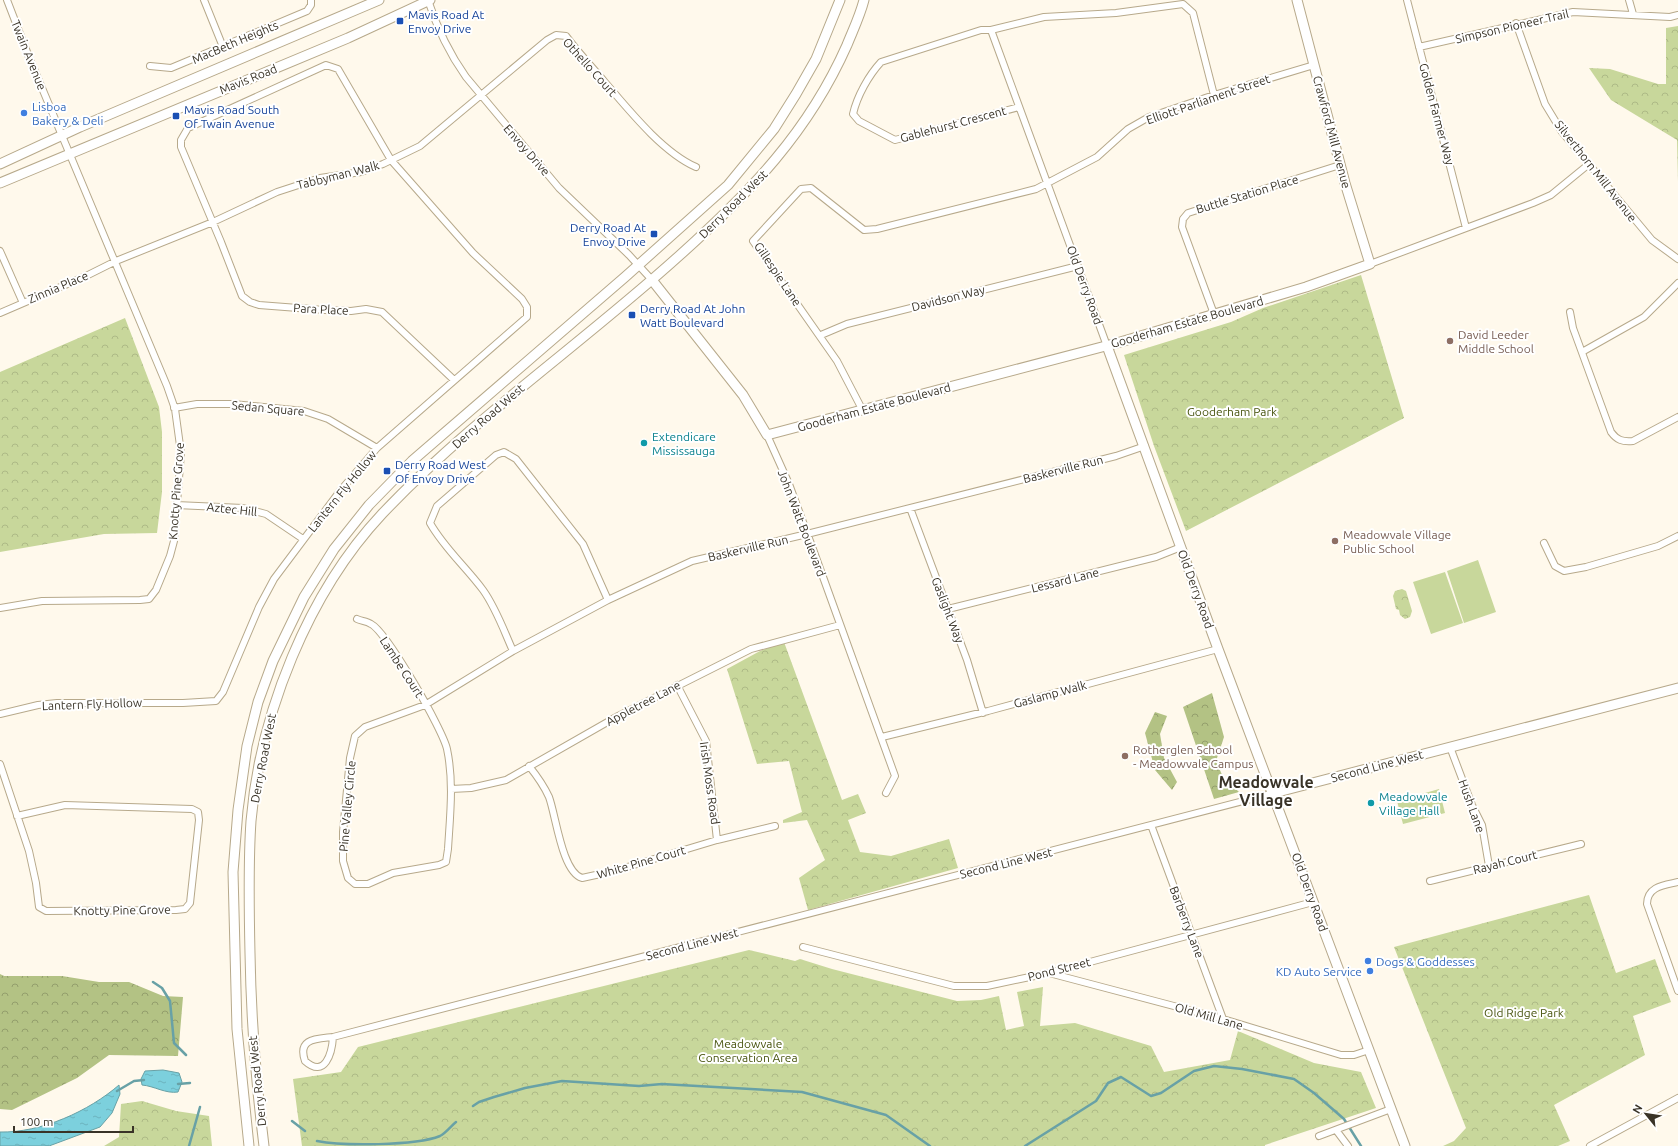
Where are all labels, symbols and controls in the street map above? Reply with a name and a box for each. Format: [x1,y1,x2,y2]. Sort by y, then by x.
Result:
street label: Simpson Pioneer Trail [1454,7,1570,45]
place label: Mavis Road At Envoy Drive [408,8,485,35]
marker: Mavis Road At Envoy Drive [395,16,405,26]
street label: Twain Avenue [9,18,49,92]
street label: MacBeth Heights [190,18,280,66]
street label: Othello Court [560,35,620,99]
street label: Mavis Road [217,62,279,96]
street label: Golden Farmer Way [1417,62,1457,167]
street label: Elliott Parliament Street [1144,72,1272,126]
street label: Crawford Mill Avenue [1311,74,1353,190]
place label: Lisboa Bakery & Deli [32,100,103,127]
place label: Mavis Road South Of Twain Avenue [184,103,279,130]
street label: Gablehurst Crescent [899,104,1008,144]
marker: Lisboa Bakery & Deli [19,108,29,118]
marker: Mavis Road South Of Twain Avenue [171,111,181,121]
street label: Silverthorn Mill Avenue [1552,118,1640,224]
street label: Envoy Drive [501,122,553,178]
street label: Tabbyman Walk [295,158,381,192]
street label: Derry Road West [696,167,770,241]
street label: Buttle Station Place [1194,172,1300,216]
place label: Derry Road At Envoy Drive [570,221,646,248]
marker: Derry Road At Envoy Drive [649,229,659,239]
street label: Gillespie Lane [752,240,804,308]
street label: Old Derry Road [1065,244,1105,326]
street label: Zinnia Place [26,269,90,305]
street label: Davidson Way [910,283,986,313]
street label: Gooderham Estate Boulevard [1109,294,1265,350]
street label: Para Place [293,301,349,317]
place label: Derry Road At John Watt Boulevard [640,302,745,329]
marker: Derry Road At John Watt Boulevard [627,310,637,320]
place label: David Leeder Middle School [1458,328,1534,355]
marker: David Leeder Middle School [1445,336,1455,346]
street label: Gooderham Estate Boulevard [796,380,952,434]
street label: Derry Road West [449,381,527,451]
street label: Sedan Square [231,398,305,418]
park label: Gooderham Park [1187,405,1277,418]
place label: Extendicare Mississauga [652,430,716,457]
marker: Extendicare Mississauga [639,438,649,448]
street label: Knotty Pine Grove [166,442,186,540]
street label: Lantern Fly Hollow [305,447,379,534]
street label: Baskerville Run [1022,453,1104,485]
place label: Derry Road West Of Envoy Drive [395,458,486,485]
marker: Derry Road West Of Envoy Drive [382,466,392,476]
street label: John Watt Boulevard [776,468,828,578]
street label: Aztec Hill [206,500,258,518]
place label: Meadowvale Village Public School [1343,528,1451,555]
street label: Baskerville Run [707,532,789,564]
marker: Meadowvale Village Public School [1330,536,1340,546]
street label: Old Derry Road [1176,548,1216,630]
street label: Lessard Lane [1030,565,1100,595]
street label: Gaslight Way [929,575,967,645]
street label: Lambe Court [378,634,427,700]
street label: Appletree Lane [603,678,683,728]
street label: Gaslamp Walk [1012,678,1088,710]
street label: Lantern Fly Hollow [42,696,143,712]
street label: Derry Road West [248,712,278,804]
street label: Irish Moss Road [698,741,722,825]
place label: Rotherglen School - Meadowvale Campus [1133,743,1254,770]
street label: Second Line West [1330,747,1425,785]
marker: Rotherglen School - Meadowvale Campus [1120,751,1130,761]
street label: Pine Valley Circle [337,760,357,852]
district label: Meadowvale Village [1218,773,1314,809]
street label: Hush Lane [1456,778,1488,834]
place label: Meadowvale Village Hall [1379,790,1448,817]
marker: Meadowvale Village Hall [1366,798,1376,808]
street label: White Pine Court [595,843,687,881]
street label: Second Line West [958,845,1054,881]
street label: Rayah Court [1472,848,1539,876]
street label: Old Derry Road [1290,851,1330,933]
street label: Barberry Lane [1167,884,1207,960]
street label: Knotty Pine Grove [73,903,171,917]
street label: Second Line West [645,925,740,963]
street label: Pond Street [1026,955,1092,983]
place label: Dogs & Goddesses [1376,955,1475,968]
marker: Dogs & Goddesses [1363,956,1373,966]
place label: KD Auto Service [1276,965,1362,978]
marker: KD Auto Service [1365,966,1375,976]
street label: Old Mill Lane [1173,1000,1245,1032]
park label: Old Ridge Park [1484,1006,1564,1019]
street label: Derry Road West [246,1035,268,1127]
park label: Meadowvale Conservation Area [698,1037,798,1064]
north arrow [1626,1094,1666,1134]
text: N [1630,1102,1645,1116]
scale bar [14,1108,133,1134]
text: 100 m [20,1115,53,1128]

